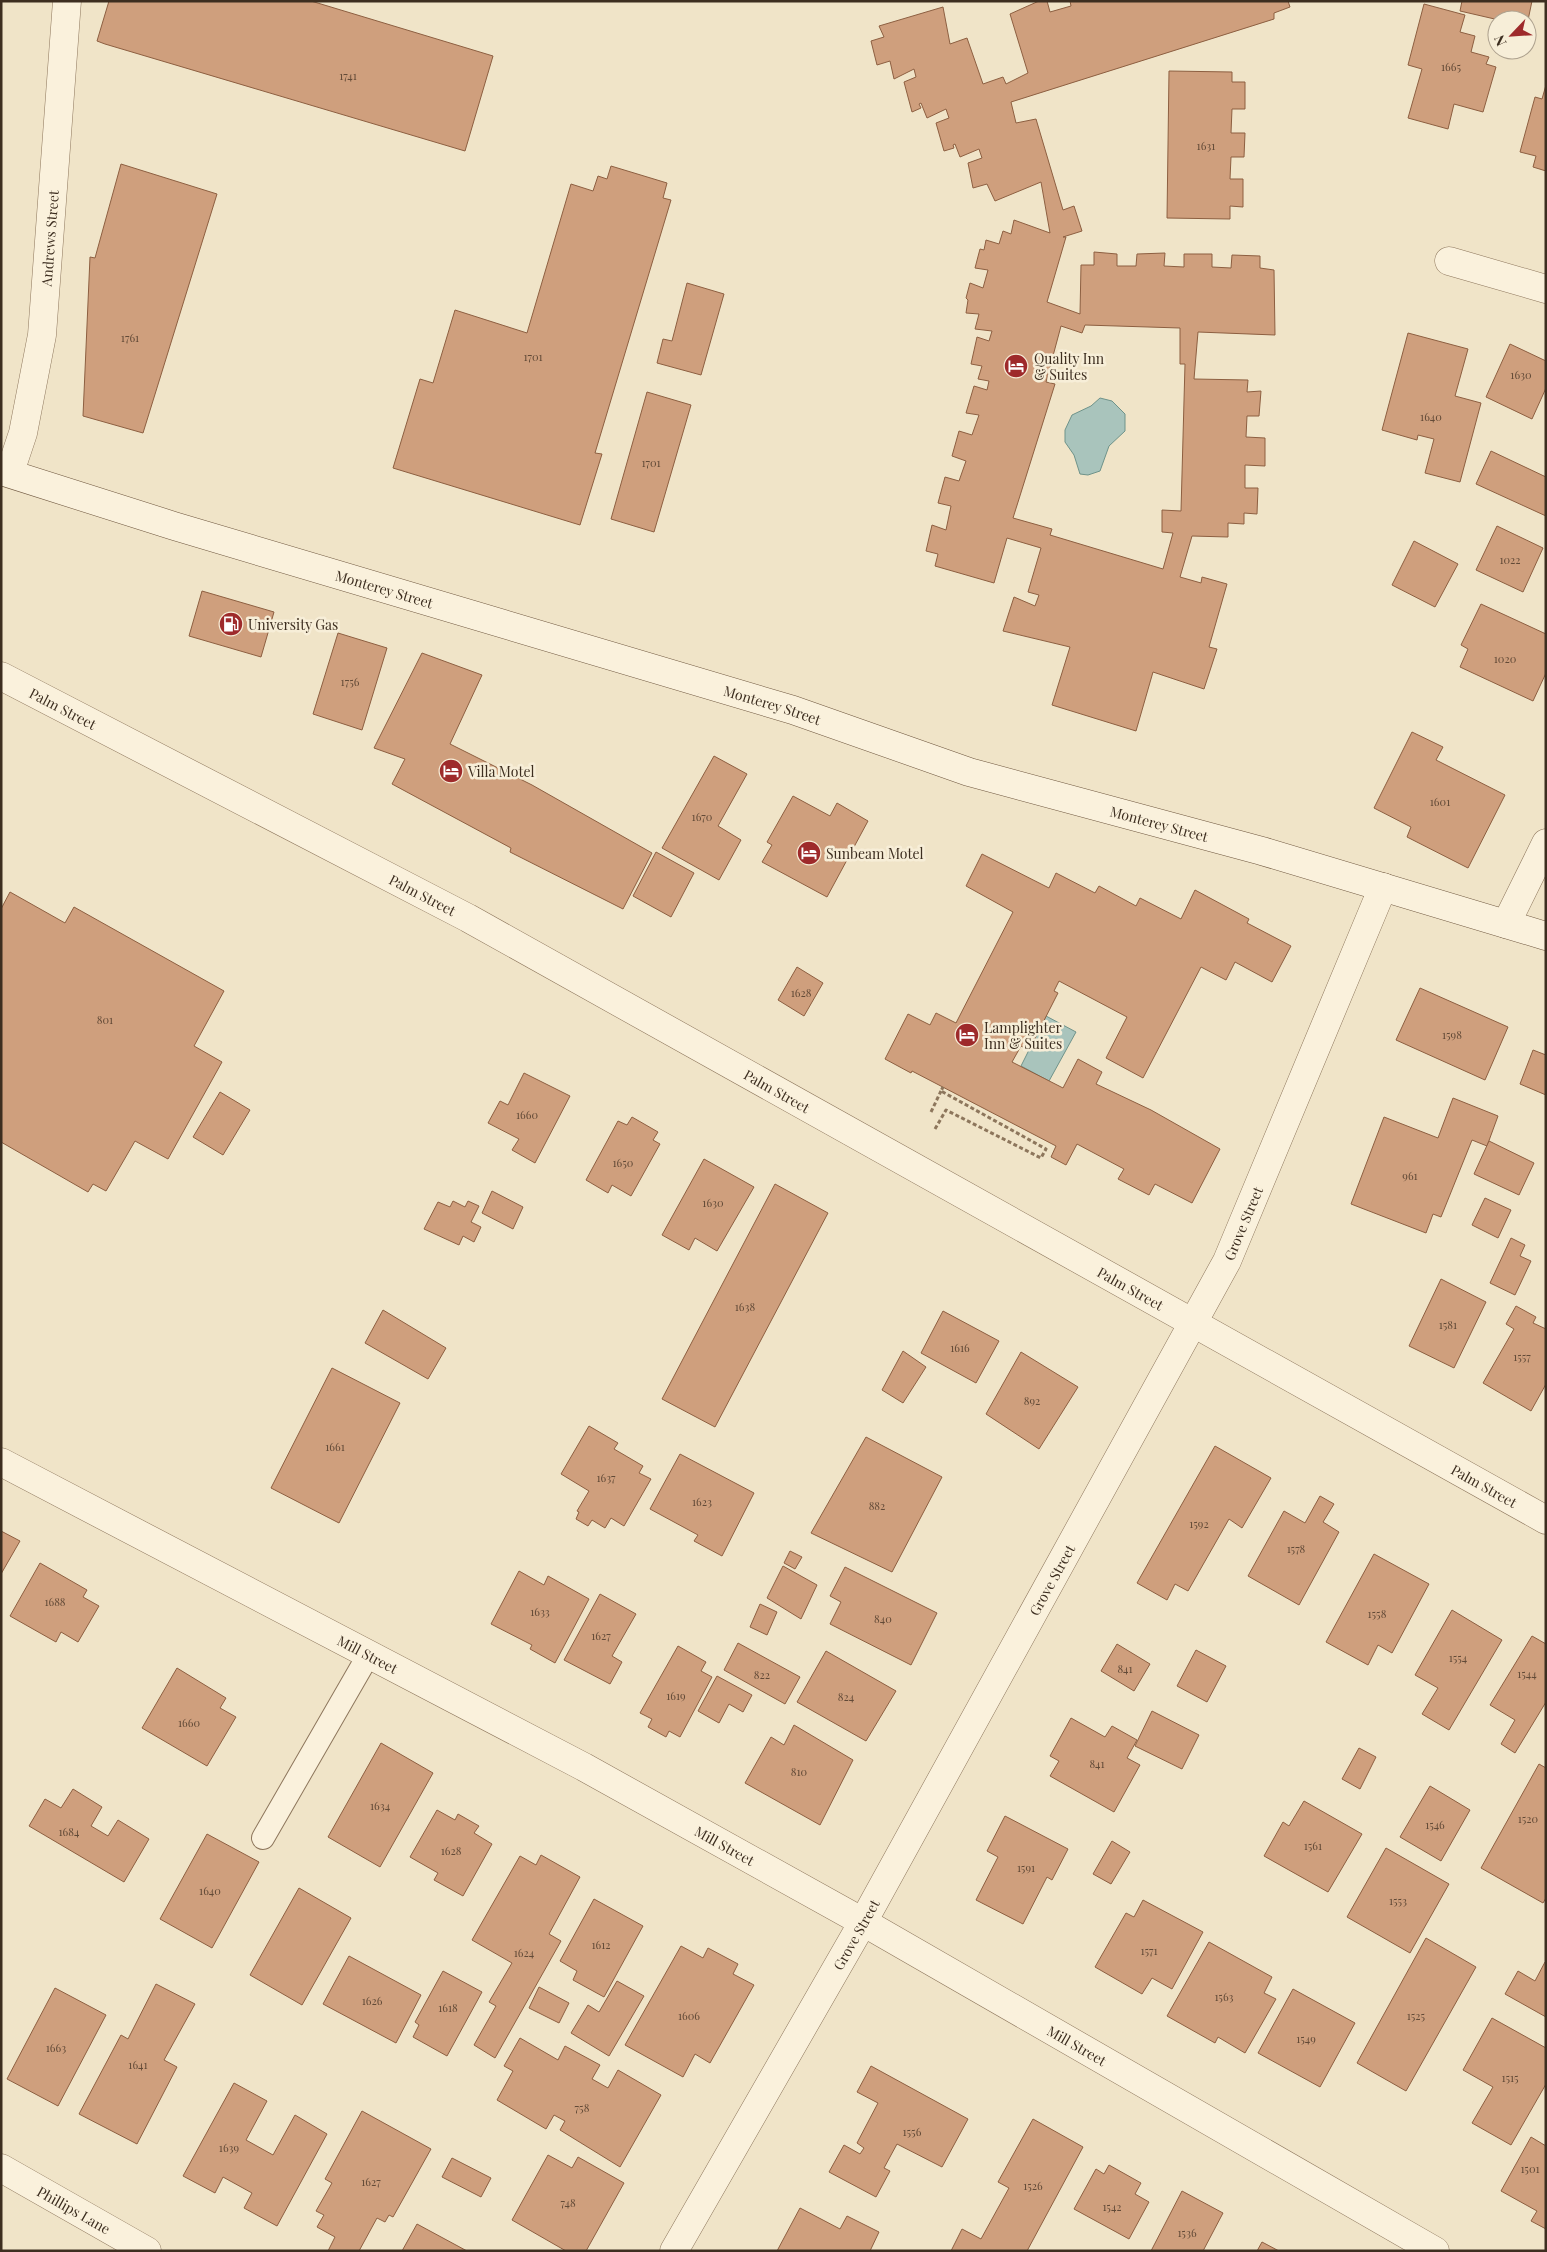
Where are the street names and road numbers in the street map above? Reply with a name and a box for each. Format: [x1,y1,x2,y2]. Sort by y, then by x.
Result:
street label: Andrews Street [36,188,62,288]
street label: Monterey Street [333,565,436,612]
street label: Monterey Street [722,680,825,729]
street label: Palm Street [27,683,101,734]
street label: Monterey Street [1108,801,1211,846]
street label: Palm Street [386,869,460,920]
street label: Palm Street [741,1065,814,1117]
street label: Grove Street [1219,1182,1267,1263]
street label: Palm Street [1094,1262,1168,1315]
street label: Palm Street [1448,1460,1522,1512]
street label: Grove Street [1024,1540,1079,1619]
street label: Mill Street [334,1630,402,1678]
street label: Mill Street [692,1821,759,1870]
street label: Grove Street [828,1895,884,1973]
street label: Mill Street [1044,2021,1111,2070]
street label: Phillips Lane [34,2181,114,2238]

